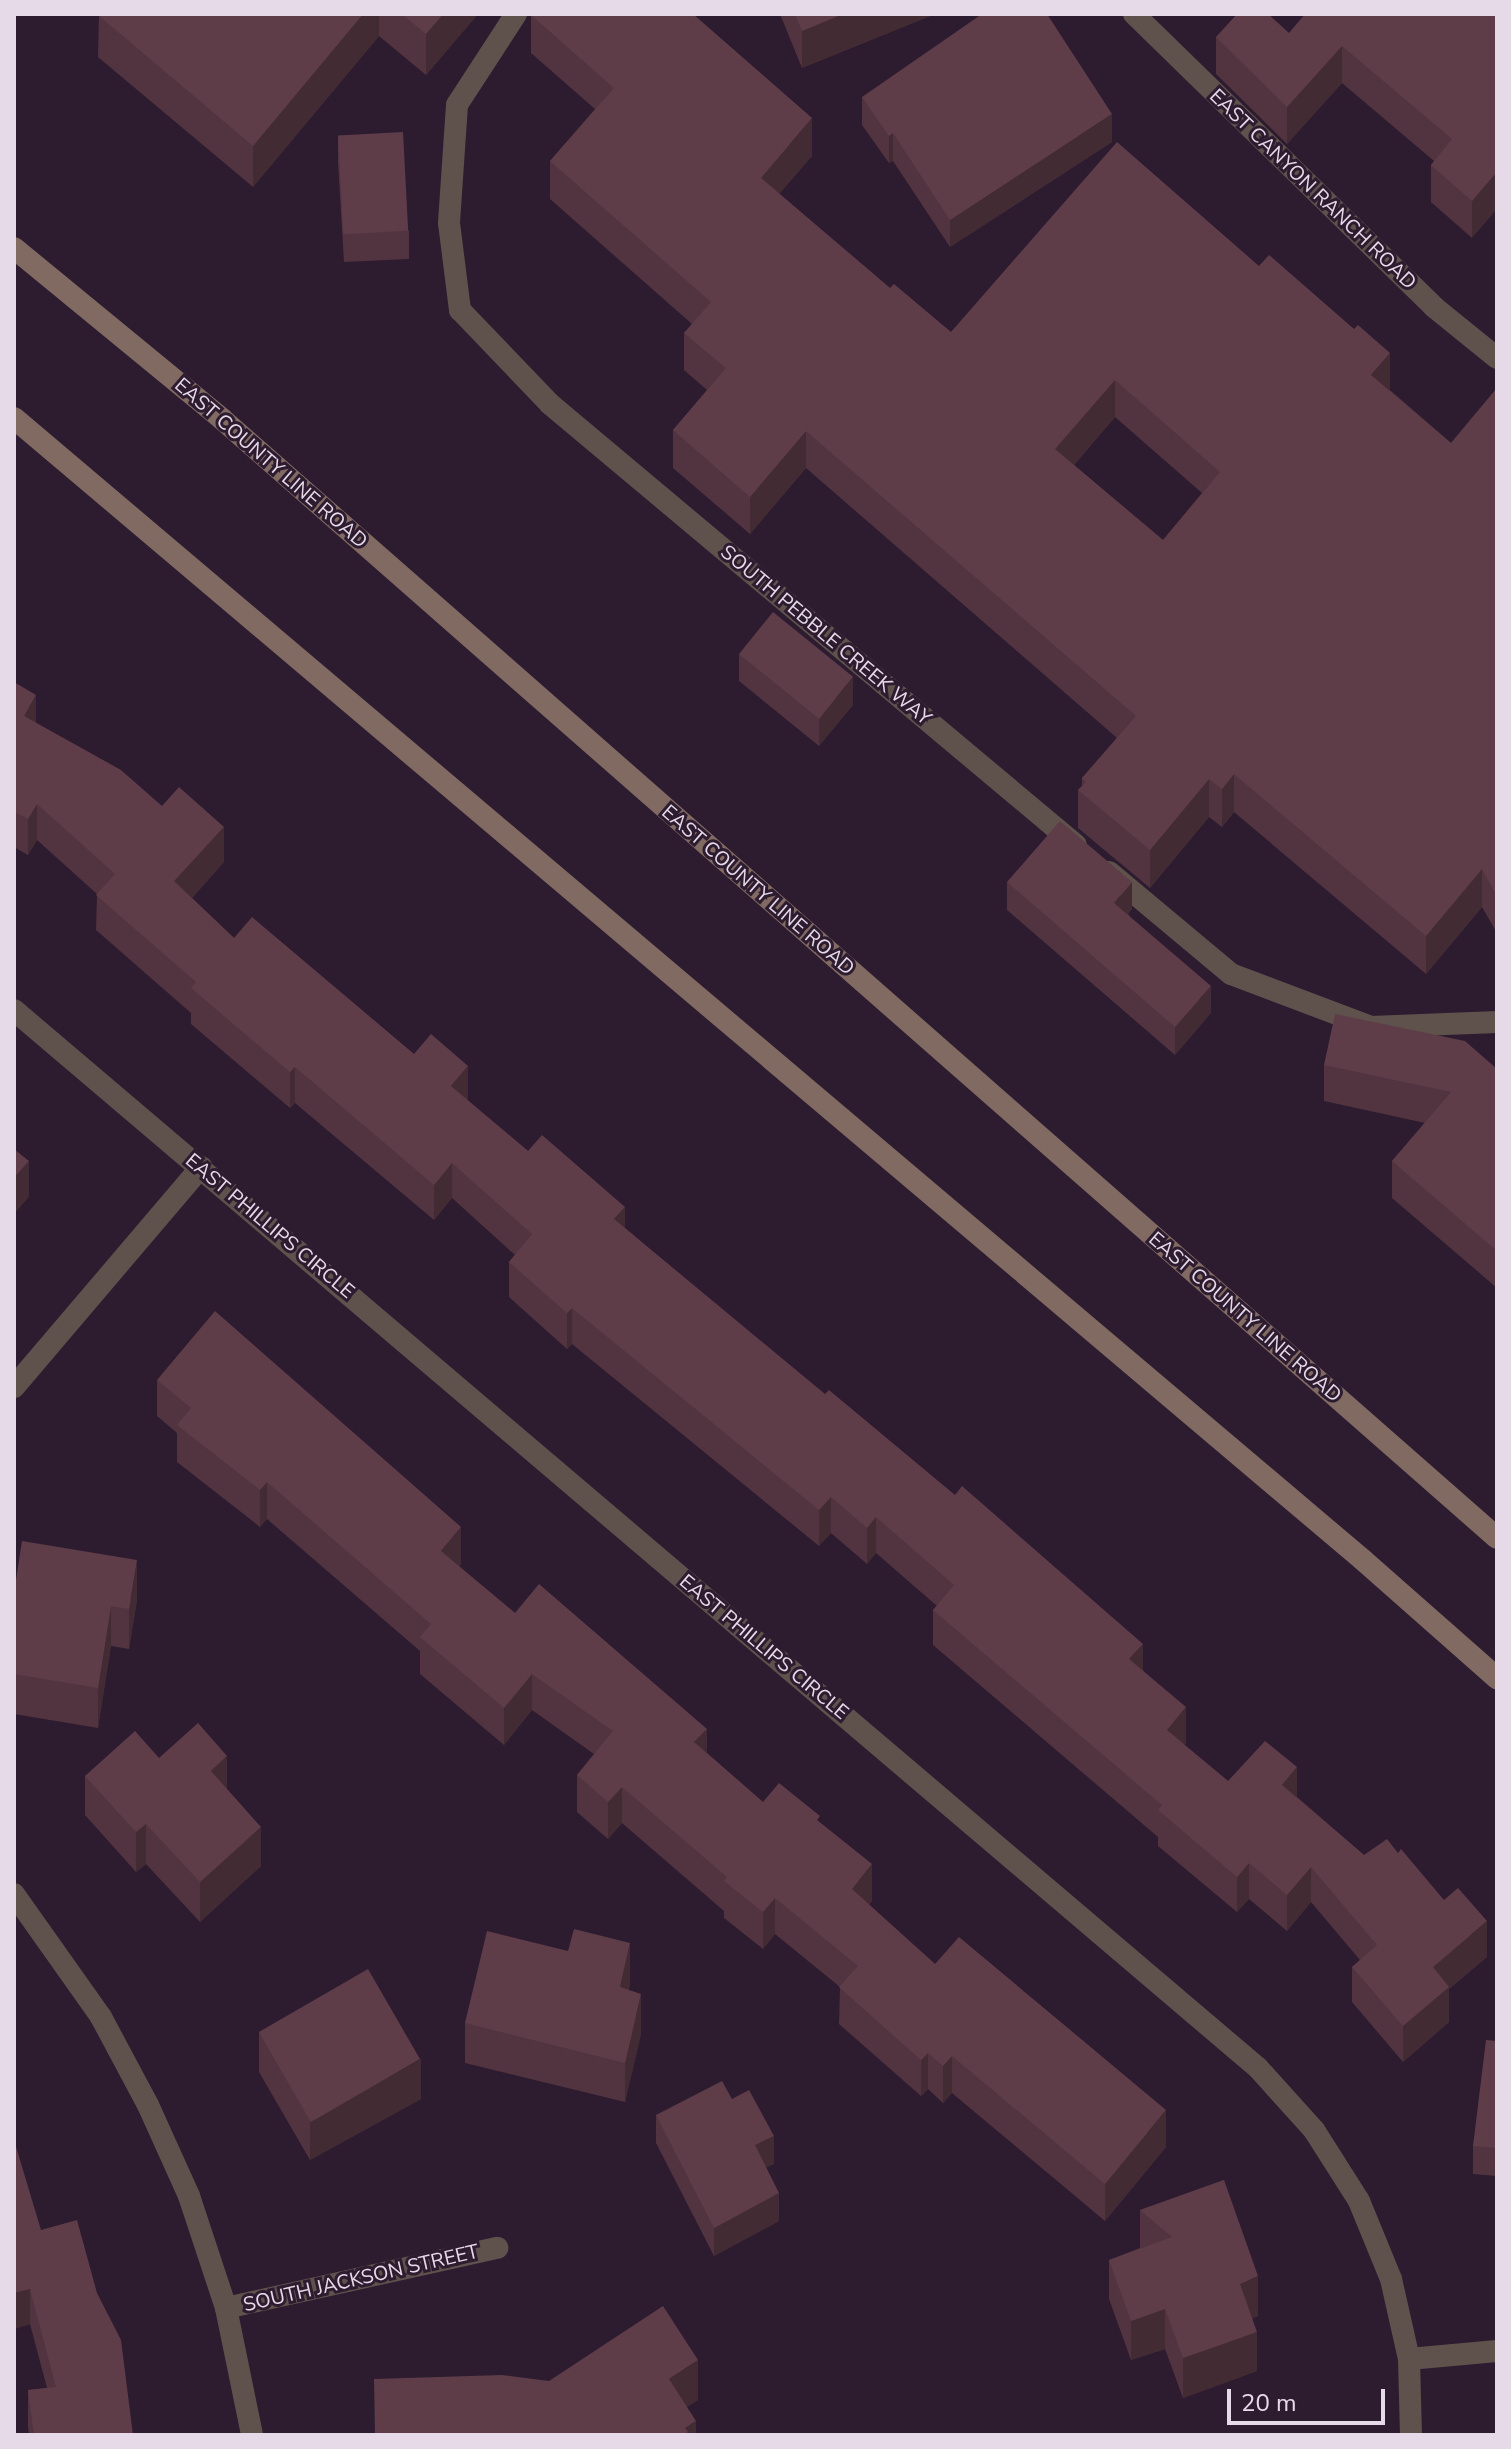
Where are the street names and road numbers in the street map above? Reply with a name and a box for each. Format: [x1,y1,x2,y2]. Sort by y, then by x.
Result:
street label: EAST CANYON RANCH ROAD [1205,84,1421,294]
street label: EAST COUNTY LINE ROAD [170,373,372,553]
street label: SOUTH PEBBLE CREEK WAY [716,540,936,730]
street label: EAST COUNTY LINE ROAD [657,800,859,980]
street label: EAST PHILLIPS CIRCLE [181,1148,359,1304]
street label: EAST COUNTY LINE ROAD [1144,1227,1346,1407]
street label: EAST PHILLIPS CIRCLE [675,1569,853,1725]
street label: SOUTH JACKSON STREET [241,2239,481,2317]

